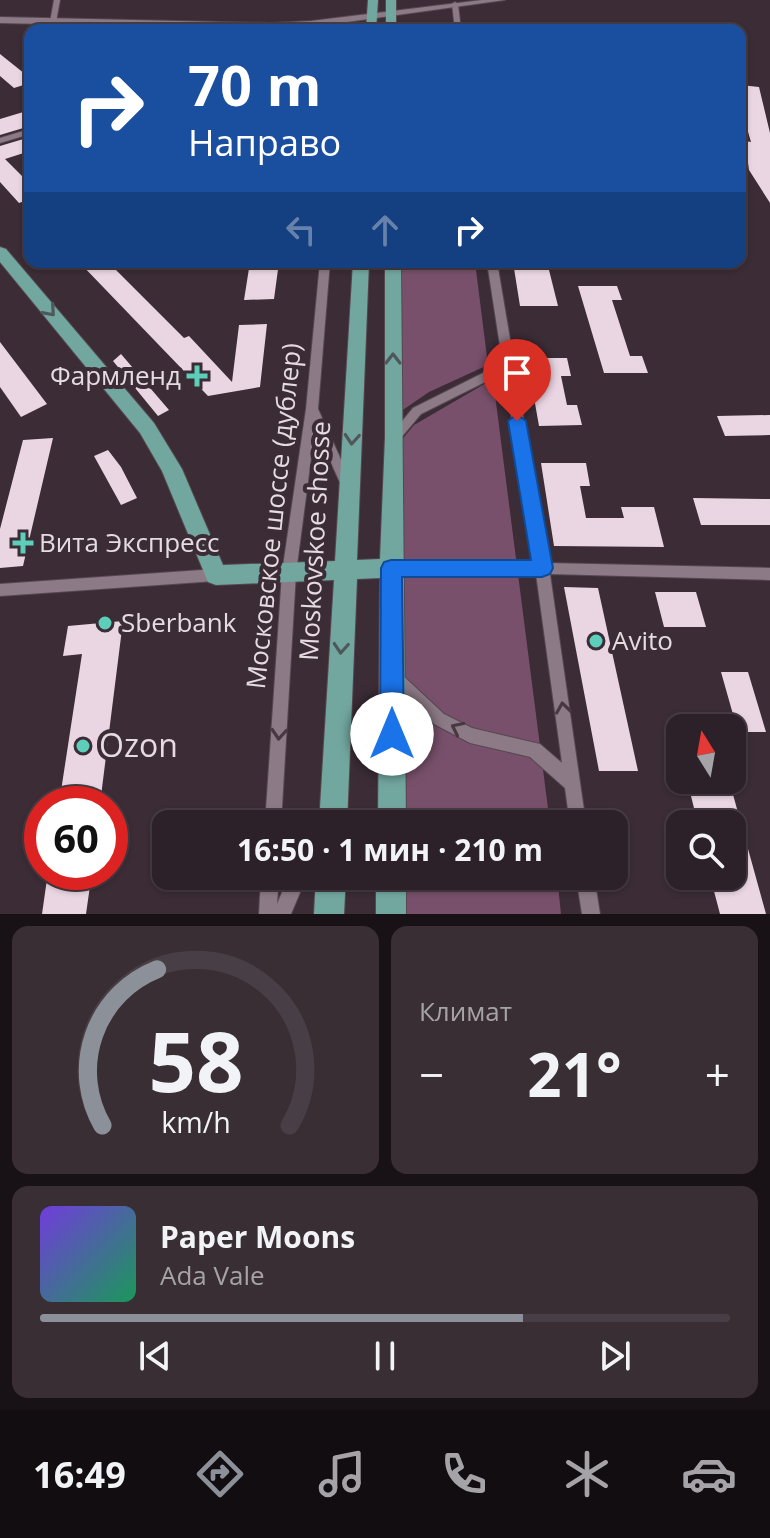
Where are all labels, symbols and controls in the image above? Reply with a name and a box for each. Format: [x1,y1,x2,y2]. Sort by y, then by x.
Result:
text: 70 m [188,46,322,122]
icon: right [56,56,160,160]
text: Направо [188,118,341,167]
icon: left [279,208,323,252]
icon: ahead [363,208,407,252]
icon: right [447,208,491,252]
one-way arrow [41,302,55,317]
pin [483,339,551,421]
street label: Московское шоссе (дублер) [237,341,309,691]
icon: arrive [495,351,539,395]
one-way arrow [384,352,402,365]
place label: Фармленд [50,357,181,393]
marker: Фармленд [188,367,206,385]
street label: Moskovskoe shosse [290,420,338,662]
one-way arrow [344,433,361,446]
place label: Вита Экспресс [39,524,220,560]
marker: Вита Экспресс [14,534,32,552]
place label: Sberbank [121,604,237,640]
marker: Sberbank [96,614,114,632]
place label: Avito [612,622,673,658]
marker: Avito [587,632,605,650]
one-way arrow [333,642,350,655]
position arrow [350,692,434,776]
one-way arrow [555,701,572,715]
north arrow [666,714,746,794]
map controls [666,714,746,890]
one-way arrow [450,722,465,738]
place label: Ozon [99,723,178,766]
one-way arrow [271,728,288,741]
marker: Ozon [74,737,92,755]
speed limit sign: 60 [24,786,128,890]
button: search [666,810,746,890]
text: 16:50 · 1 мин · 210 m [237,829,543,870]
text: Климат [419,993,512,1029]
text: 58 [148,1003,243,1116]
text: 21° [527,1033,622,1115]
text: − [419,1044,444,1104]
text: + [705,1044,730,1104]
text: km/h [161,1102,230,1141]
text: Paper Moons [160,1216,355,1257]
text: Ada Vale [160,1257,265,1293]
icon: previous [133,1334,177,1378]
icon: pause [363,1334,407,1378]
icon: next [593,1334,637,1378]
icon: directions [192,1446,248,1502]
icon: music [314,1446,370,1502]
icon: phone [436,1446,492,1502]
icon: climate [559,1446,615,1502]
icon: car [681,1446,737,1502]
text: 16:49 [33,1450,126,1499]

